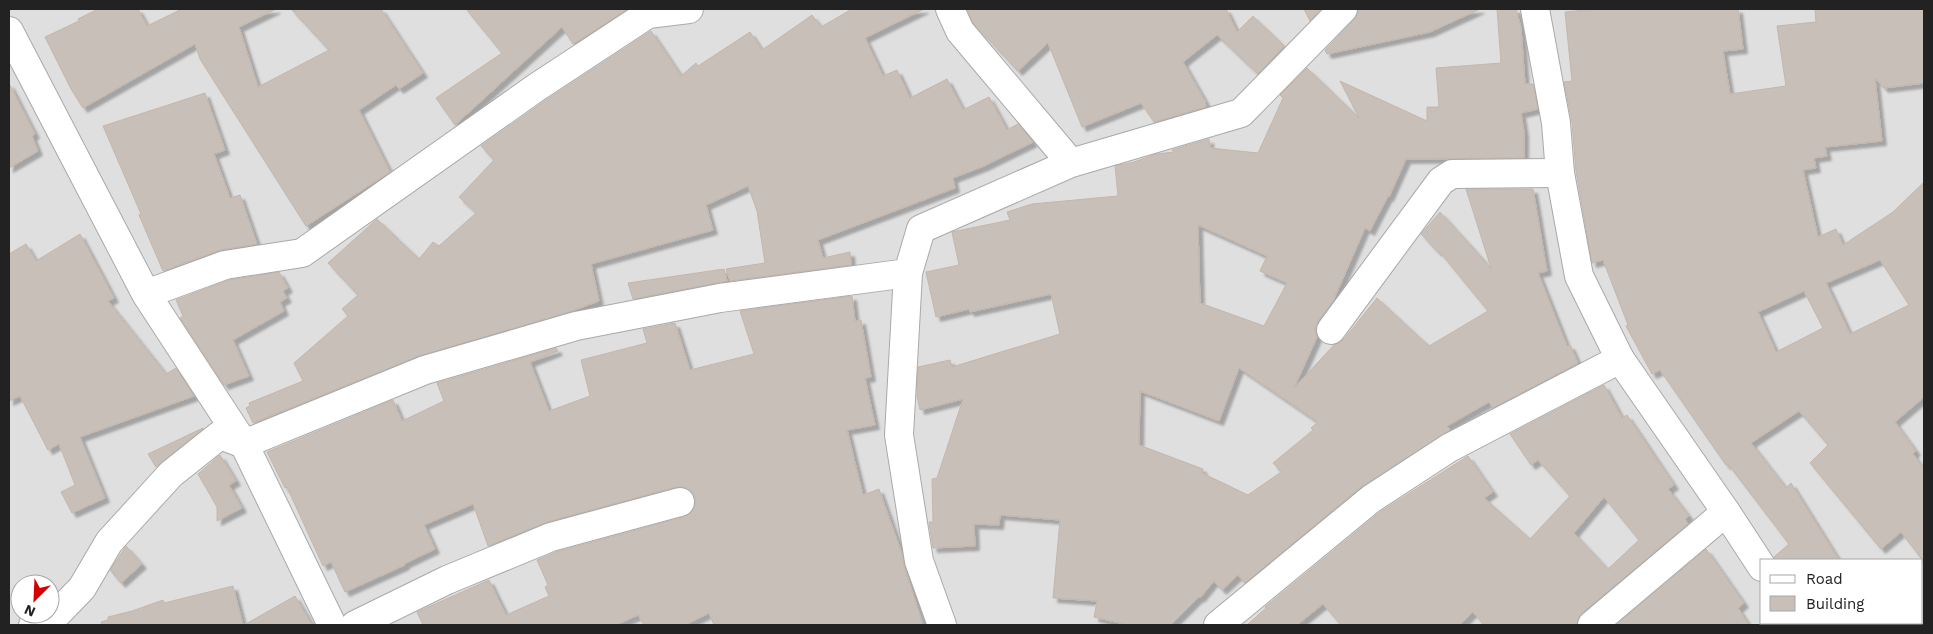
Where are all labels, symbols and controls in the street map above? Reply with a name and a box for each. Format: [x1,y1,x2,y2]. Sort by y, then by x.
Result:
legend [1760,559,1923,624]
text: Road [1806,570,1843,588]
north arrow [10,574,60,624]
text: Building [1806,595,1864,613]
text: N [22,601,38,620]

